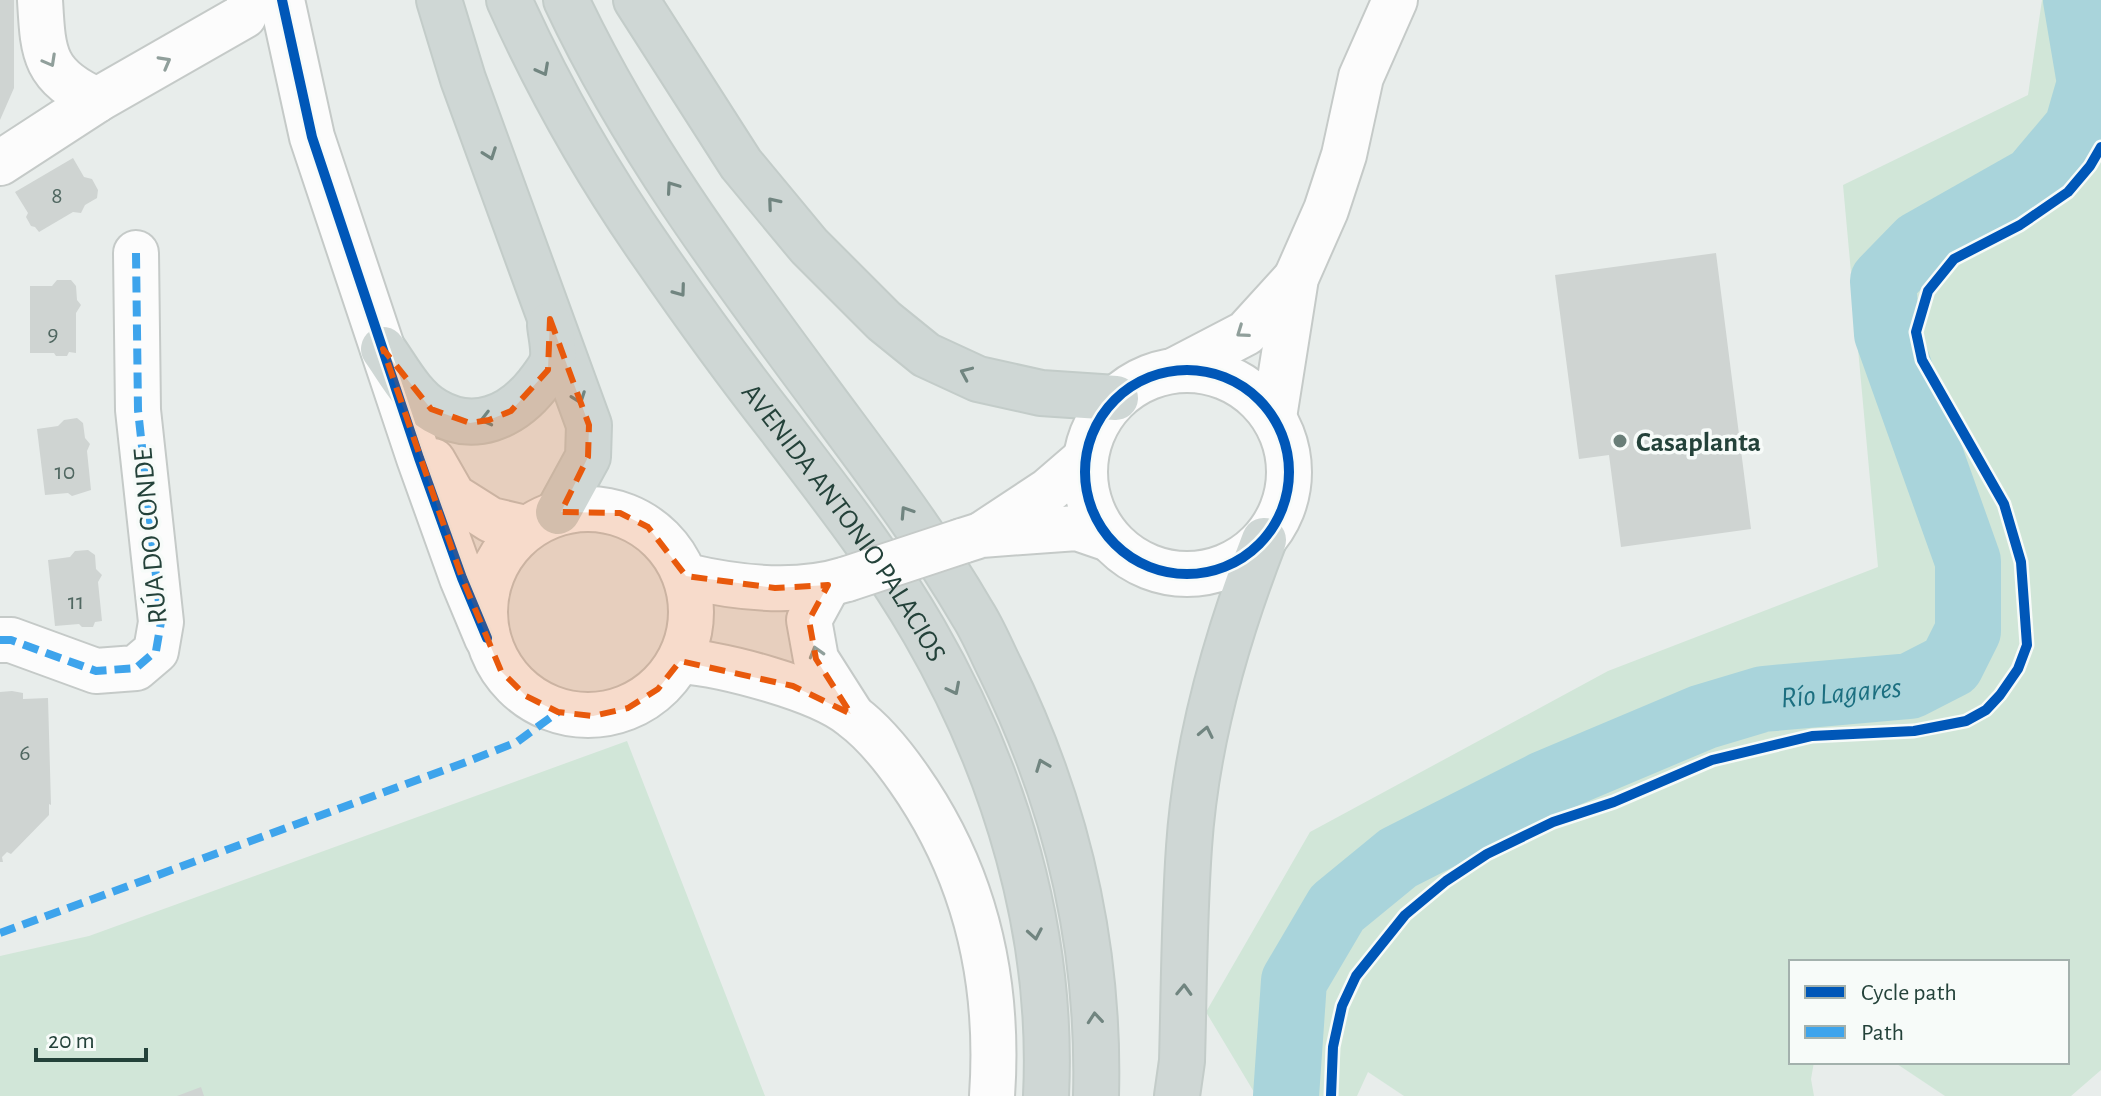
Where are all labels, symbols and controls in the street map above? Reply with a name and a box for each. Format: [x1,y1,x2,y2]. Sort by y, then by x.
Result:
one-way arrow [40,53,55,67]
one-way arrow [156,56,171,72]
one-way arrow [533,62,548,76]
one-way arrow [480,146,497,160]
one-way arrow [667,182,682,196]
house number: 8 [51,184,63,208]
one-way arrow [768,198,783,212]
one-way arrow [670,282,685,297]
house number: 9 [47,322,59,346]
one-way arrow [1236,322,1251,337]
one-way arrow [959,367,974,383]
street label: AVENIDA ANTONIO PALACIOS [736,379,950,666]
one-way arrow [570,390,586,404]
one-way arrow [480,410,494,427]
place label: Casaplanta [1636,429,1761,457]
marker: Casaplanta [1611,432,1629,450]
street label: RÚA DO CONDE [126,447,173,625]
house number: 10 [55,460,75,484]
one-way arrow [901,506,916,520]
house number: 11 [68,590,84,614]
one-way arrow [809,645,825,659]
water label: Río Lagares [1779,673,1903,713]
one-way arrow [945,680,960,695]
one-way arrow [1197,726,1214,739]
house number: 6 [19,741,31,765]
one-way arrow [1035,759,1052,773]
one-way arrow [1026,927,1043,941]
legend [1789,960,2069,1064]
text: Cycle path [1861,981,1957,1005]
one-way arrow [1176,983,1193,996]
one-way arrow [1087,1011,1104,1024]
scale bar [36,1012,146,1062]
text: Path [1861,1021,1904,1045]
text: 20 m [48,1029,95,1053]

